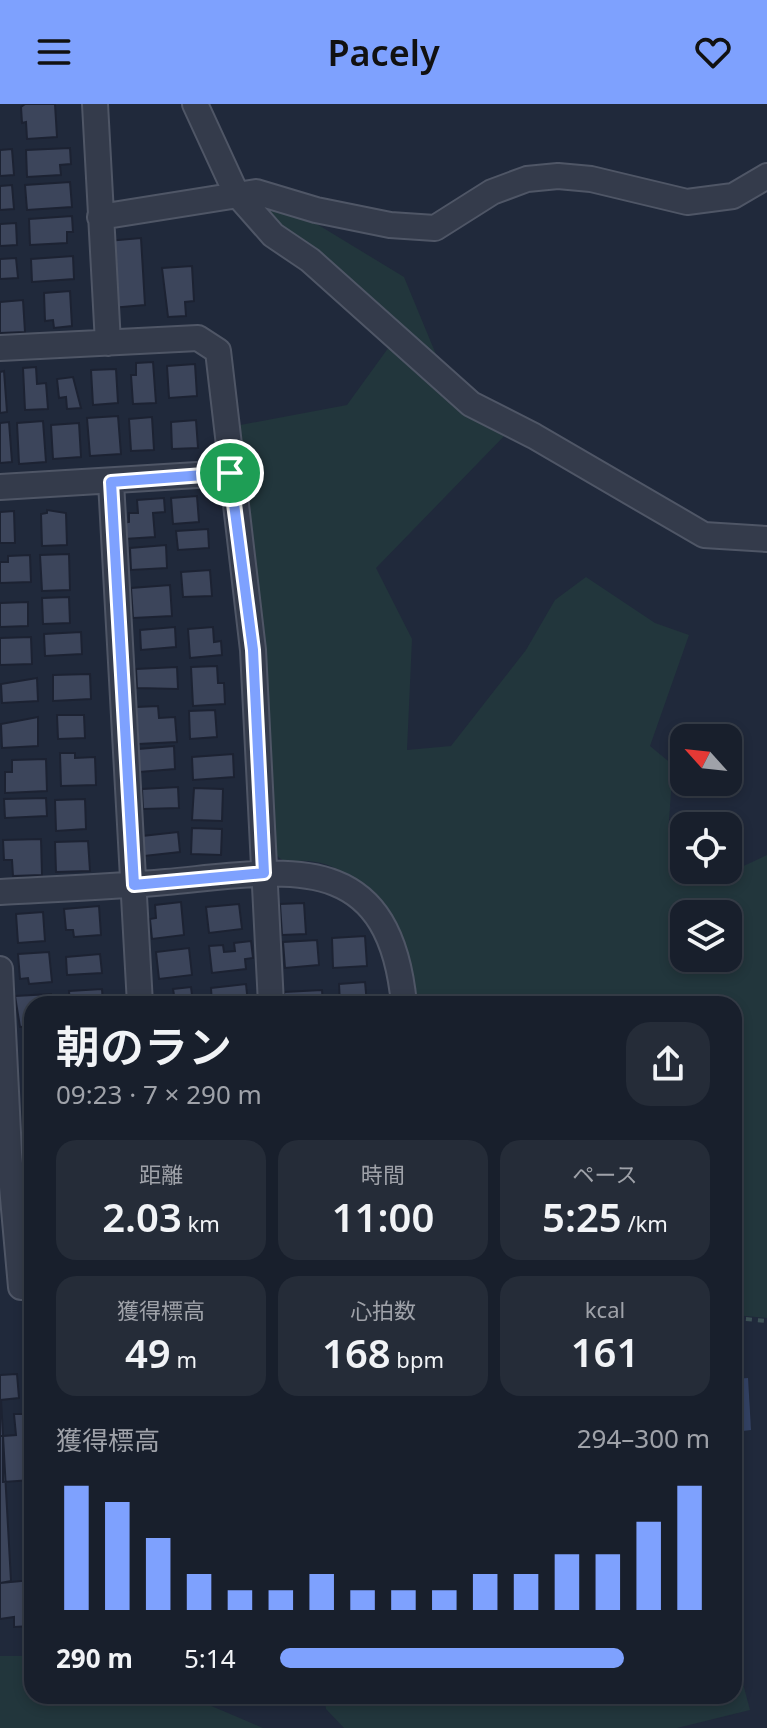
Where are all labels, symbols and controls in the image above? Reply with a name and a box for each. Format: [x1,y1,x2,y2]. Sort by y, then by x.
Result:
text: Pacely [327,28,440,77]
icon: menu [32,30,76,74]
icon: heart [691,30,735,74]
pin [196,439,264,507]
icon: arrive [208,451,252,495]
north arrow [670,724,742,796]
map controls [670,724,742,972]
button: locate [670,812,742,884]
button: layers [670,900,742,972]
text: 朝のラン [56,1016,232,1076]
button: share [626,1022,710,1106]
text: 09:23 · 7 × 290 m [56,1076,262,1112]
text: 距離 [139,1159,183,1189]
text: 時間 [361,1159,405,1189]
text: ペース [573,1159,637,1189]
text: 2.03 [102,1189,182,1244]
text: 11:00 [332,1189,434,1244]
text: 5:25 [542,1189,622,1244]
text: km [182,1208,220,1238]
text: /km [622,1208,668,1238]
text: kcal [585,1294,625,1324]
text: 獲得標高 [117,1295,205,1325]
text: 心拍数 [350,1295,416,1325]
text: 161 [571,1324,639,1379]
text: 49 [125,1325,171,1380]
text: 168 [322,1325,391,1380]
text: m [171,1344,197,1374]
text: bpm [391,1344,444,1374]
text: 294–300 m [577,1420,710,1456]
text: 獲得標高 [56,1422,160,1458]
text: 290 m [56,1640,133,1676]
text: 5:14 [184,1640,236,1676]

